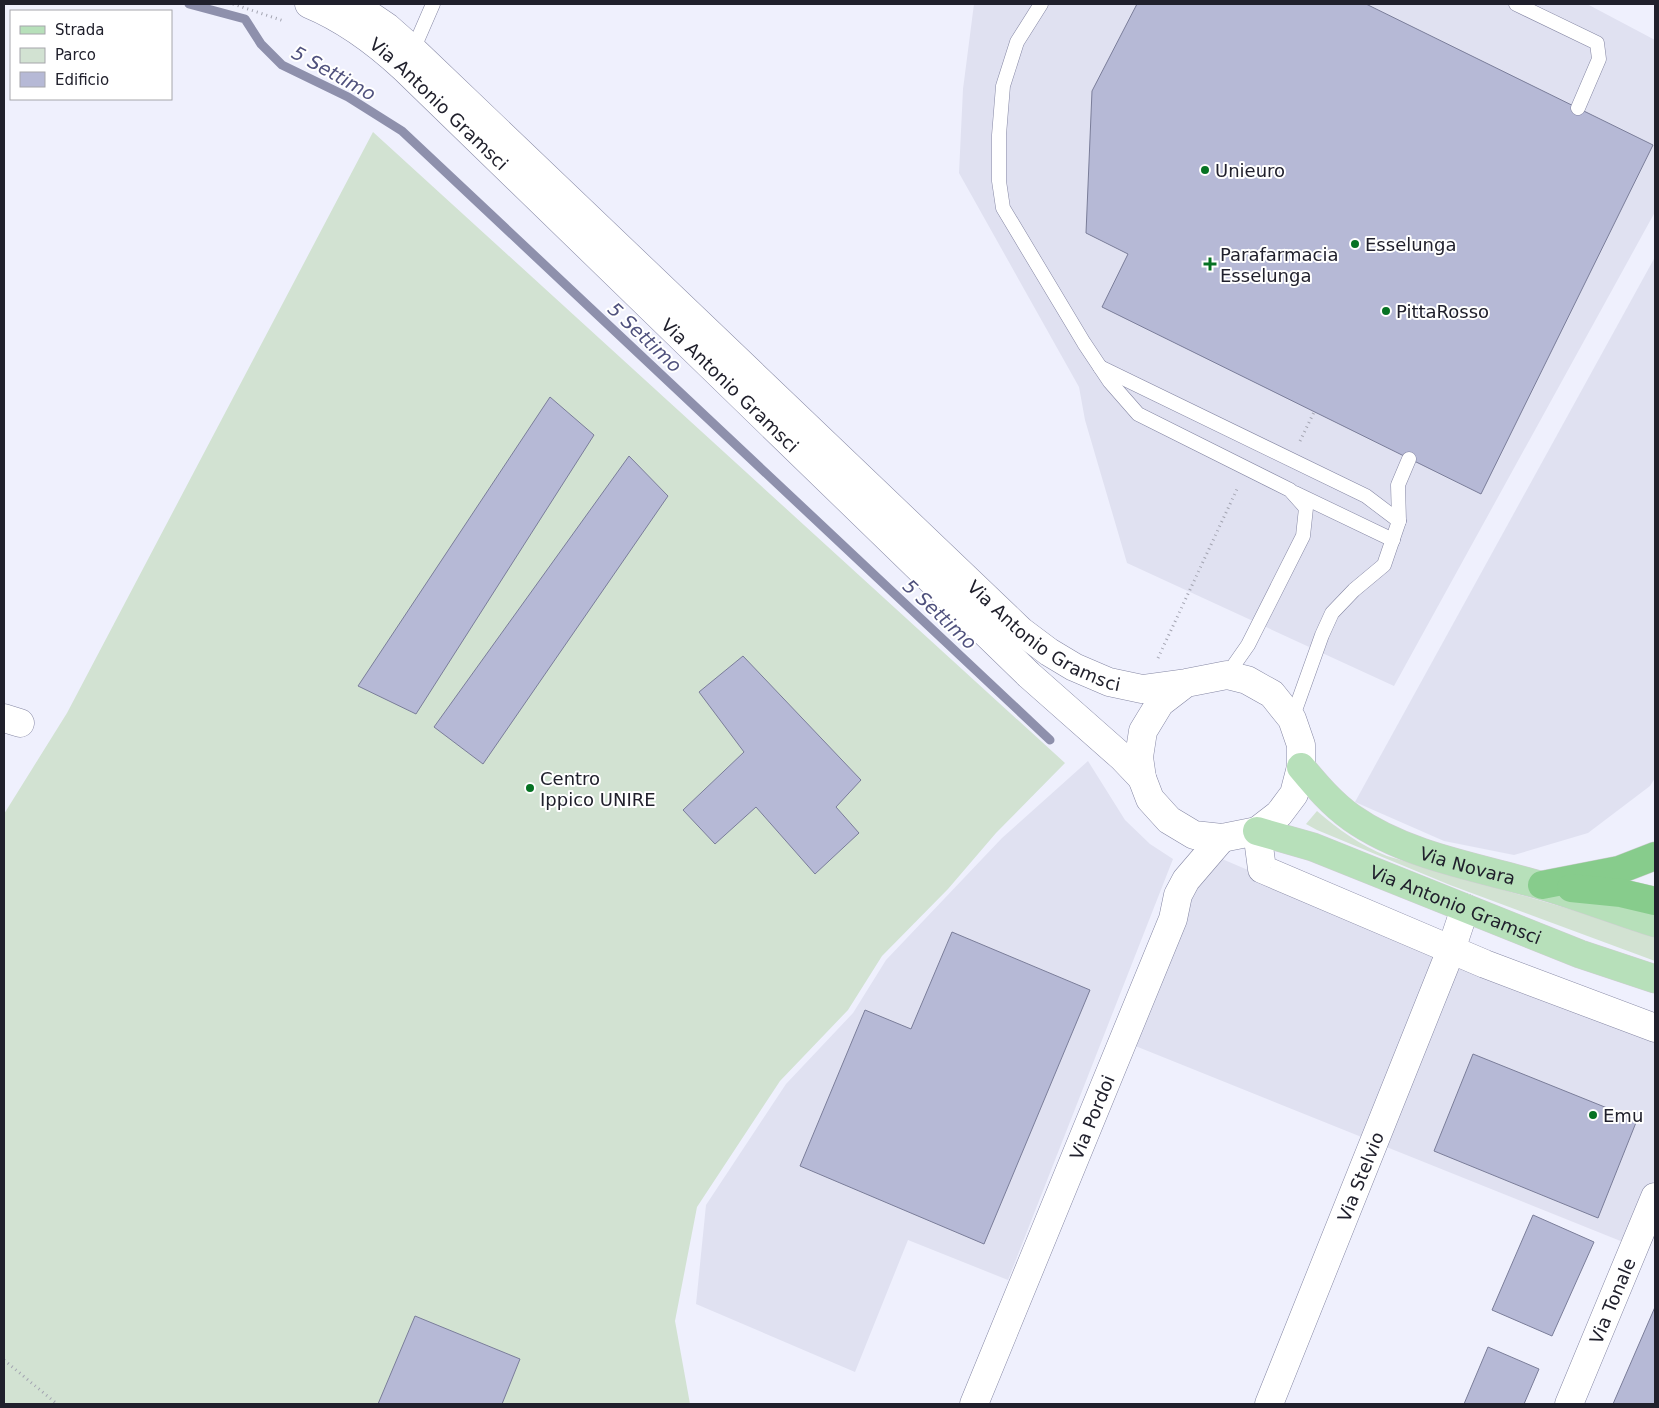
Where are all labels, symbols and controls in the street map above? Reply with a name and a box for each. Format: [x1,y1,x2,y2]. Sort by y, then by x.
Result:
legend [10,10,172,100]
text: Strada [55,21,104,39]
street label: Via Antonio Gramsci [366,33,513,174]
water label: 5 Settimo [288,41,380,105]
text: Parco [55,46,96,64]
text: Edificio [55,71,109,89]
place label: Unieuro [1215,160,1285,181]
marker: Unieuro [1199,164,1211,176]
place label: Esselunga [1365,234,1456,255]
marker: Esselunga [1349,238,1361,250]
place label: Parafarmacia Esselunga [1220,244,1338,286]
marker: Parafarmacia Esselunga [1204,258,1216,270]
water label: 5 Settimo [604,298,686,376]
place label: PittaRosso [1396,301,1489,322]
marker: PittaRosso [1380,305,1392,317]
street label: Via Antonio Gramsci [657,314,803,456]
water label: 5 Settimo [899,575,981,653]
street label: Via Antonio Gramsci [964,576,1122,695]
place label: Centro Ippico UNIRE [540,768,656,810]
marker: Centro Ippico UNIRE [524,782,536,794]
street label: Via Novara [1417,842,1518,888]
street label: Via Antonio Gramsci [1367,860,1545,948]
street label: Via Pordoi [1065,1072,1118,1163]
place label: Emu [1603,1105,1643,1126]
marker: Emu [1587,1109,1599,1121]
street label: Via Stelvio [1333,1129,1388,1225]
street label: Via Tonale [1585,1254,1639,1347]

